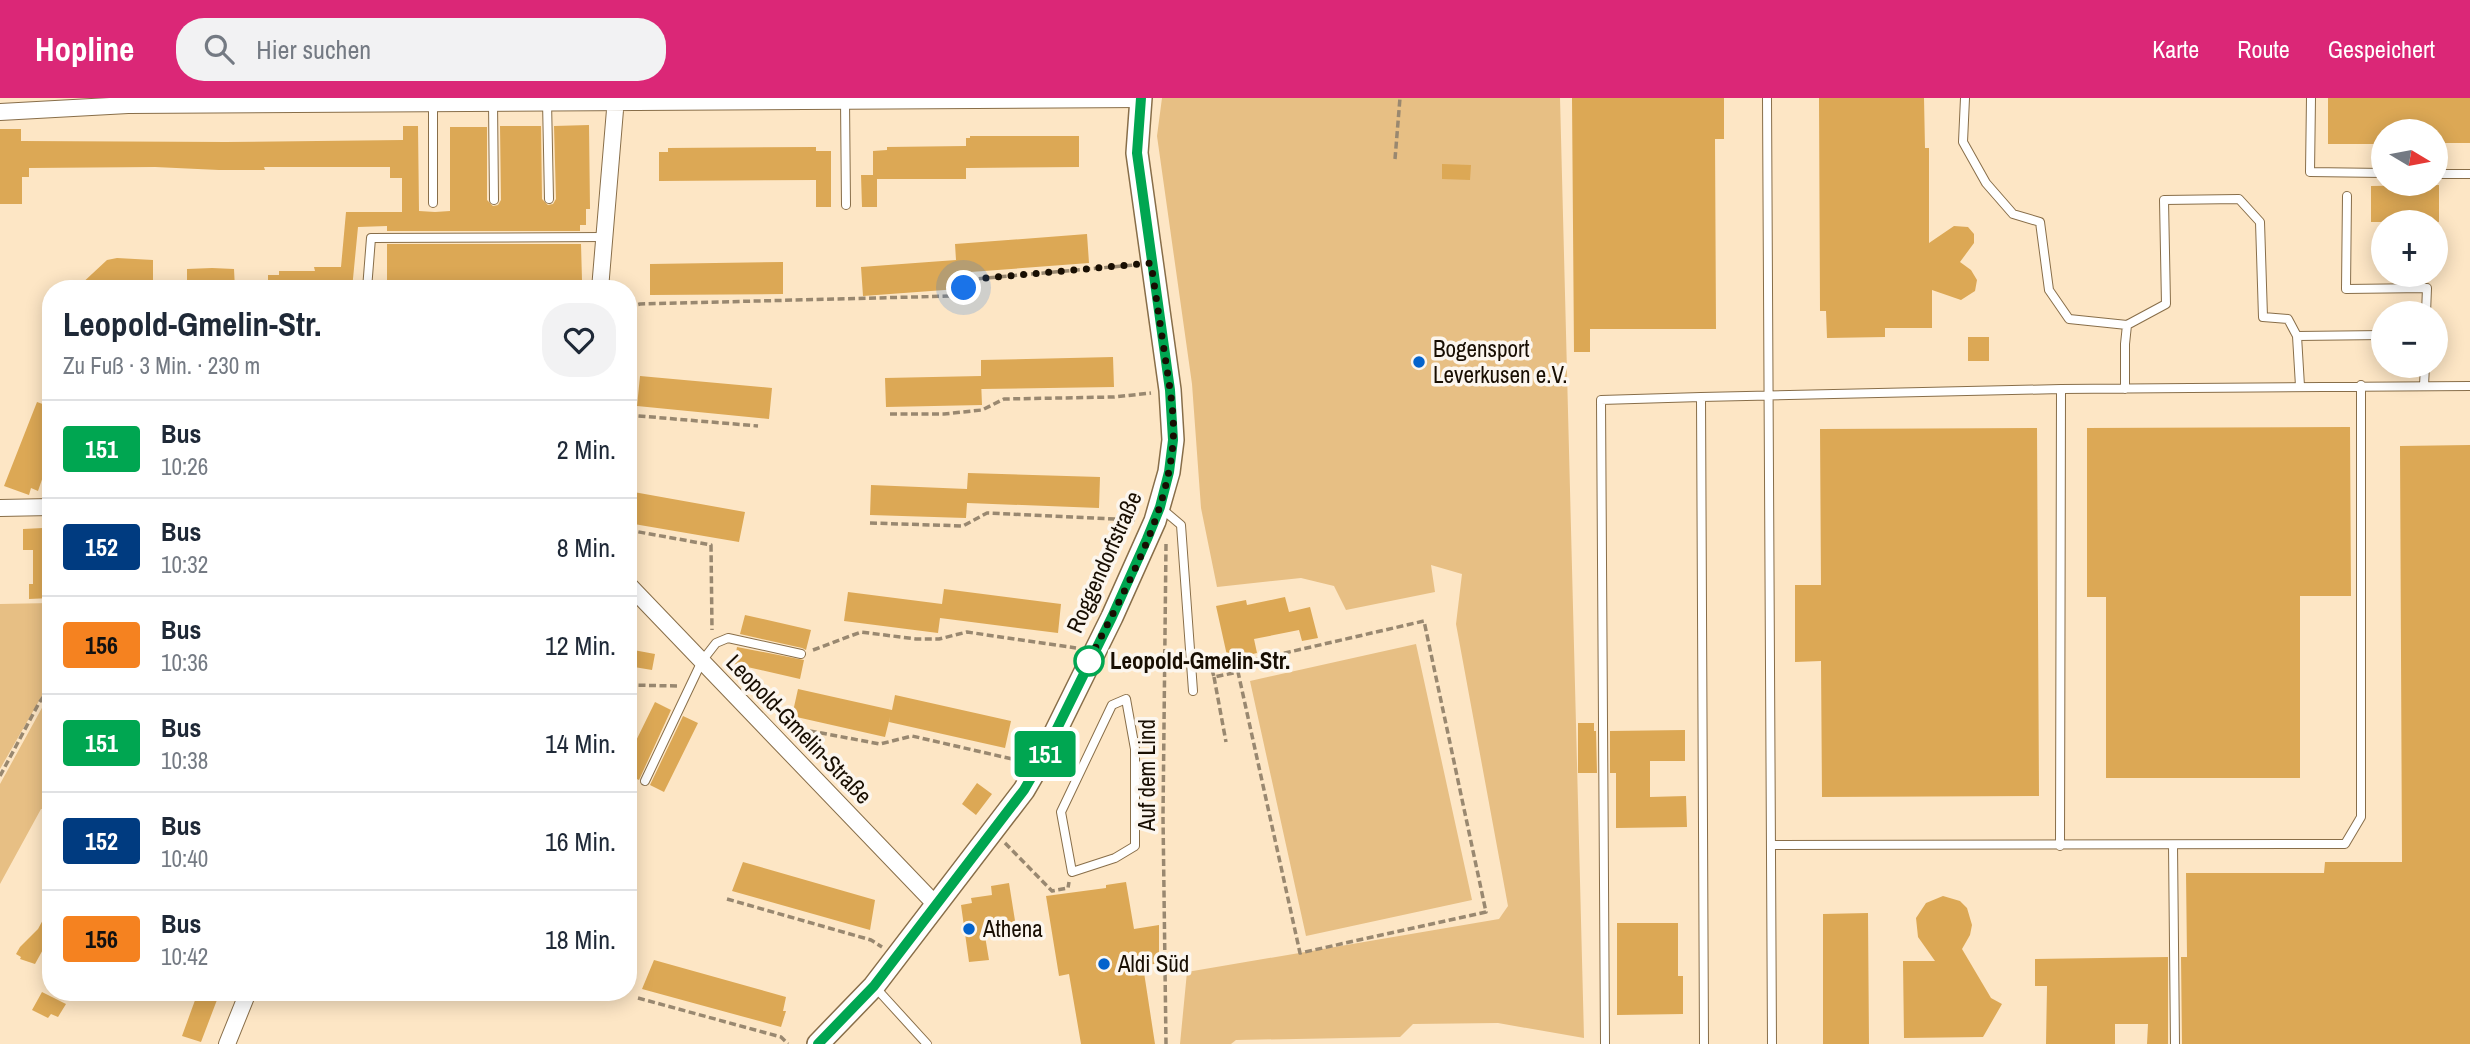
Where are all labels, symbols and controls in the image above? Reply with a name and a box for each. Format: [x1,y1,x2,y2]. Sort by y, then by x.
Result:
search box [176,18,666,81]
text: Hopline [35,27,134,71]
icon: search [200,30,238,68]
text: Hier suchen [256,32,371,67]
text: Karte [2152,33,2199,65]
text: Route [2237,33,2290,65]
text: Gespeichert [2328,33,2435,65]
north arrow [2371,119,2448,196]
map controls [2371,119,2448,378]
button: + [2371,210,2448,287]
your location [946,270,981,305]
button: − [2371,301,2448,378]
text: Leopold-Gmelin-Str. [63,302,322,346]
button: heart [542,303,616,377]
place label: Bogensport Leverkusen e.V. [1433,333,1568,390]
text: Zu Fuß · 3 Min. · 230 m [63,350,260,381]
marker: Bogensport Leverkusen e.V. [1411,354,1427,370]
text: Bus [161,416,201,451]
text: 2 Min. [557,432,616,467]
text: 151 [85,433,118,465]
text: 10:26 [161,451,208,482]
street label: Roggendorfstraße [1058,486,1149,638]
text: Bus [161,514,201,549]
text: 8 Min. [557,530,616,565]
text: 152 [85,531,118,563]
text: 10:32 [161,549,208,580]
text: Bus [161,612,201,647]
text: 12 Min. [545,628,616,663]
text: 156 [85,629,118,661]
place label: Leopold-Gmelin-Str. [1110,645,1290,676]
marker: Leopold-Gmelin-Str. [1074,646,1104,676]
text: 10:36 [161,647,208,678]
street label: Leopold-Gmelin-Straße [720,647,879,810]
text: Bus [161,710,201,745]
street label: Auf dem Lind [1131,719,1162,832]
text: 14 Min. [545,726,616,761]
text: 151 [85,727,118,759]
line badge: 151 [1005,731,1085,777]
text: 151 [1029,738,1061,770]
text: 10:38 [161,745,208,776]
text: Bus [161,808,201,843]
text: 16 Min. [545,824,616,859]
text: 152 [85,825,118,857]
text: 10:40 [161,843,208,874]
text: Bus [161,906,201,941]
place label: Athena [982,913,1043,944]
marker: Athena [961,921,977,937]
text: 18 Min. [545,922,616,957]
text: 156 [85,923,118,955]
text: 10:42 [161,941,208,972]
place label: Aldi Süd [1117,948,1189,979]
marker: Aldi Süd [1096,956,1112,972]

